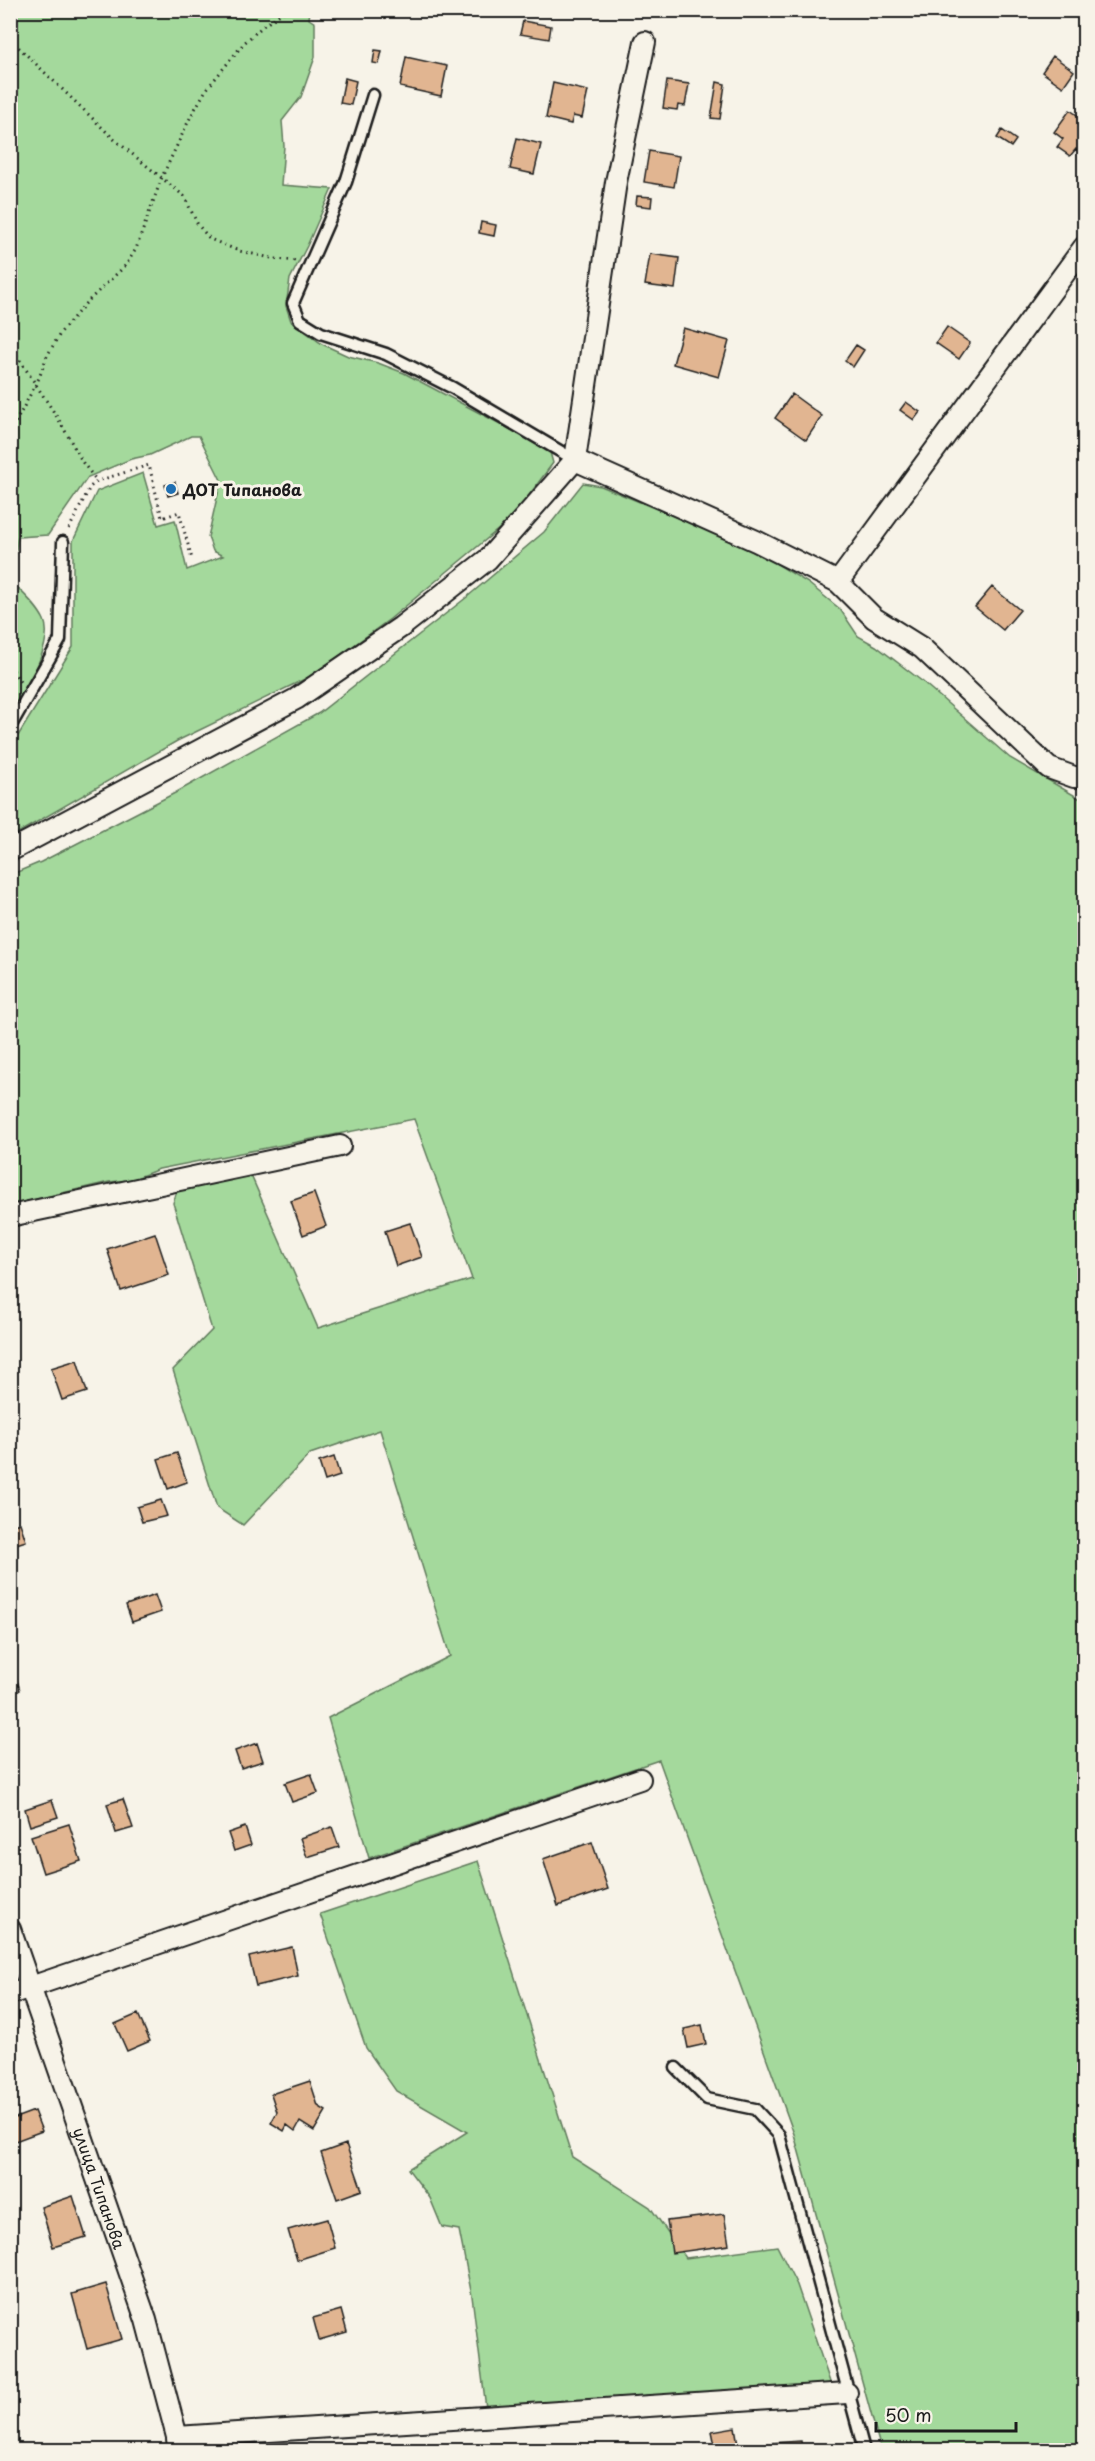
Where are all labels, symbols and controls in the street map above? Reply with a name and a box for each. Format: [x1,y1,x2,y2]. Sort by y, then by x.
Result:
place label: ДОТ Типанова [182,477,302,501]
marker: ДОТ Типанова [164,482,178,496]
street label: улица Типанова [68,2124,132,2252]
scale bar [876,2395,1016,2433]
text: 50 m [885,2401,932,2428]

